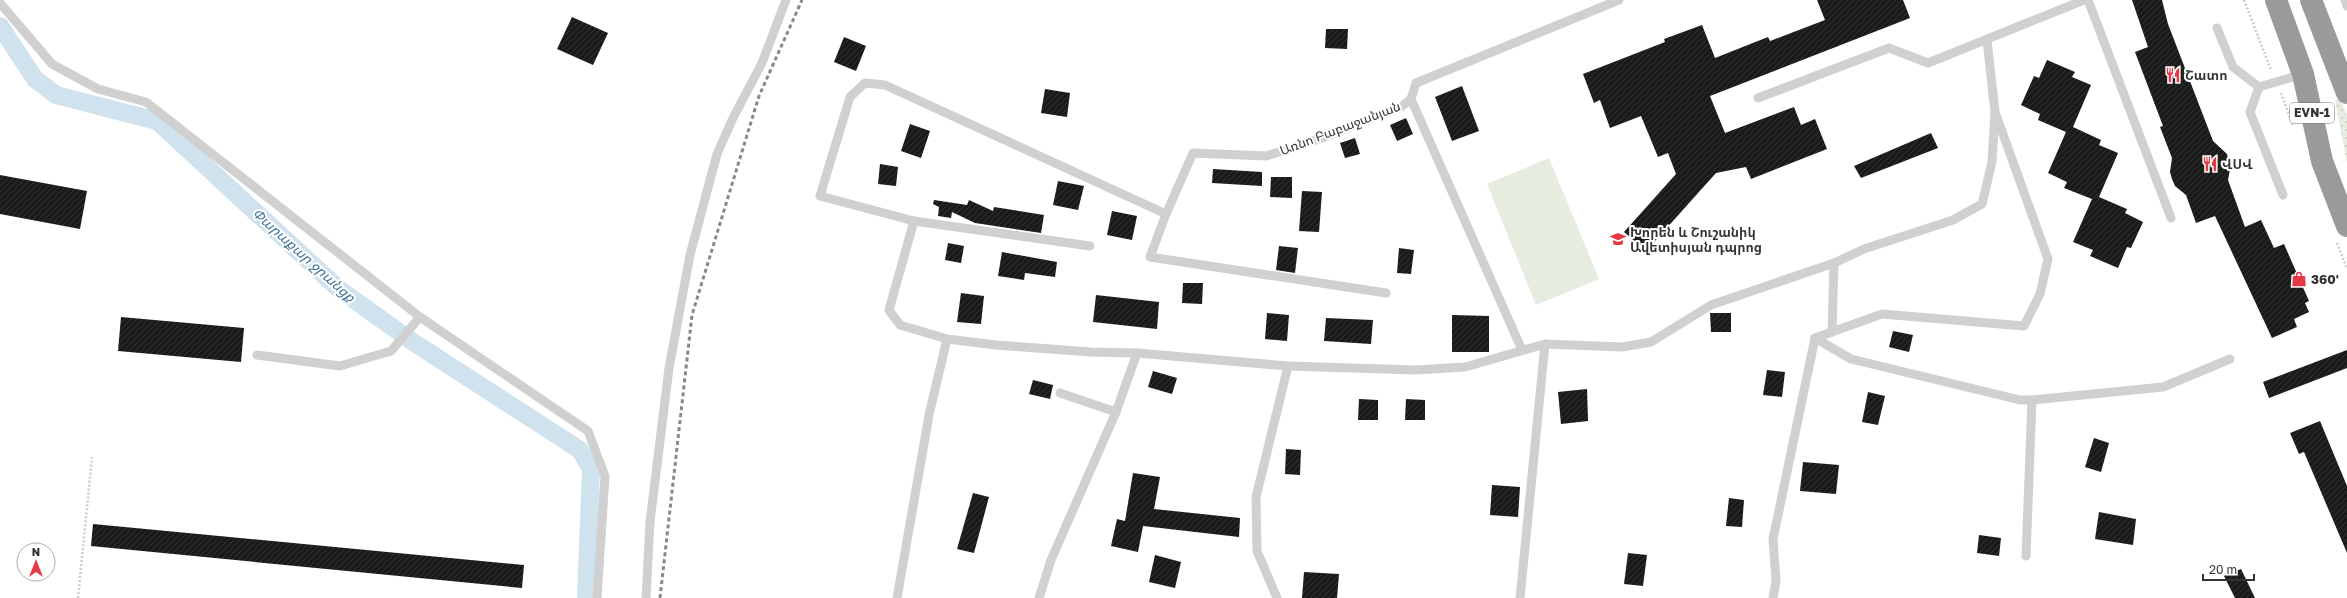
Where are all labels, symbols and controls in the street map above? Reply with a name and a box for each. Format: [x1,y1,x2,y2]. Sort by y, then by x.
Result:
restaurant icon: Շատո [2164,66,2182,84]
place label: Շատո [2185,67,2227,83]
street label: Առնո Բաբաջանյան [1277,98,1403,158]
road number: EVN-1 [2290,103,2334,123]
restaurant icon: ՎՍՎ [2201,155,2219,173]
place label: ՎՍՎ [2222,156,2253,172]
water label: Փարաքար ջրանցք [249,204,360,306]
place label: Խորեն և Շուշանիկ Ավետիսյան դպրոց [1630,224,1762,255]
school or university icon: Խորեն և Շուշանիկ Ավետիսյան դպրոց [1609,230,1627,248]
shop icon: 360' [2290,270,2308,288]
place label: 360' [2311,271,2339,287]
north arrow [16,542,56,582]
text: N [32,545,40,558]
scale bar [2203,556,2254,582]
text: 20 m [2209,562,2237,577]

